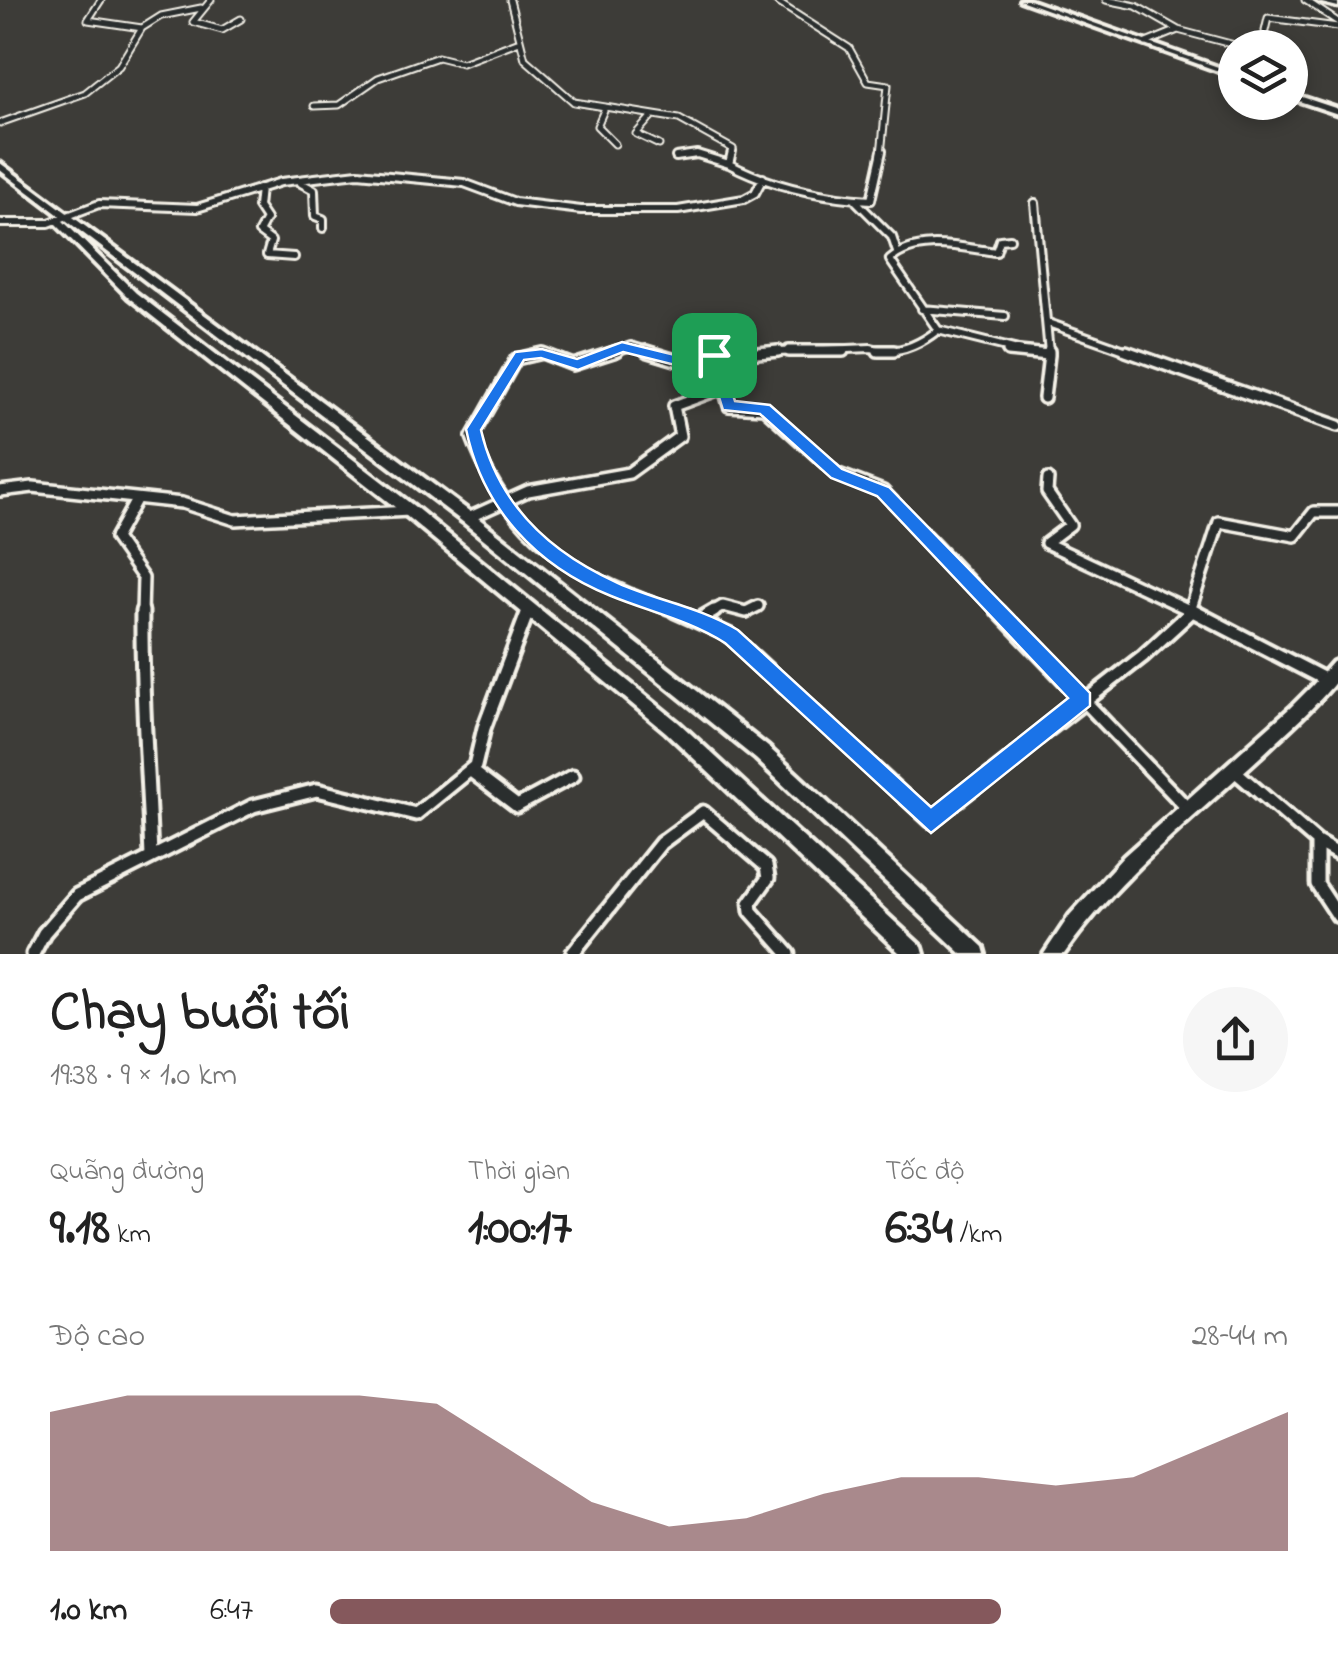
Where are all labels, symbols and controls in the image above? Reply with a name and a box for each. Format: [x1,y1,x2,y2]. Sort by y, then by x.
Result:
map controls [1218,30,1308,120]
button: layers [1218,30,1308,120]
pin [672,313,757,398]
icon: arrive [687,328,742,383]
text: Chạy buổi tối [50,975,350,1055]
button: share [1183,987,1288,1092]
text: 19:38 · 9 × 1.0 km [50,1053,237,1100]
text: Quãng đường [50,1152,204,1193]
text: Thời gian [468,1152,570,1193]
text: Tốc độ [885,1152,964,1193]
text: 9.18 [50,1193,110,1266]
text: 1:00:17 [468,1193,572,1266]
text: 6:34 [885,1193,953,1266]
text: km [110,1215,151,1256]
text: /km [953,1215,1003,1256]
text: Độ cao [50,1314,145,1361]
text: 28–44 m [1192,1314,1288,1361]
text: 1.0 km [50,1588,127,1635]
text: 6:47 [210,1588,253,1635]

